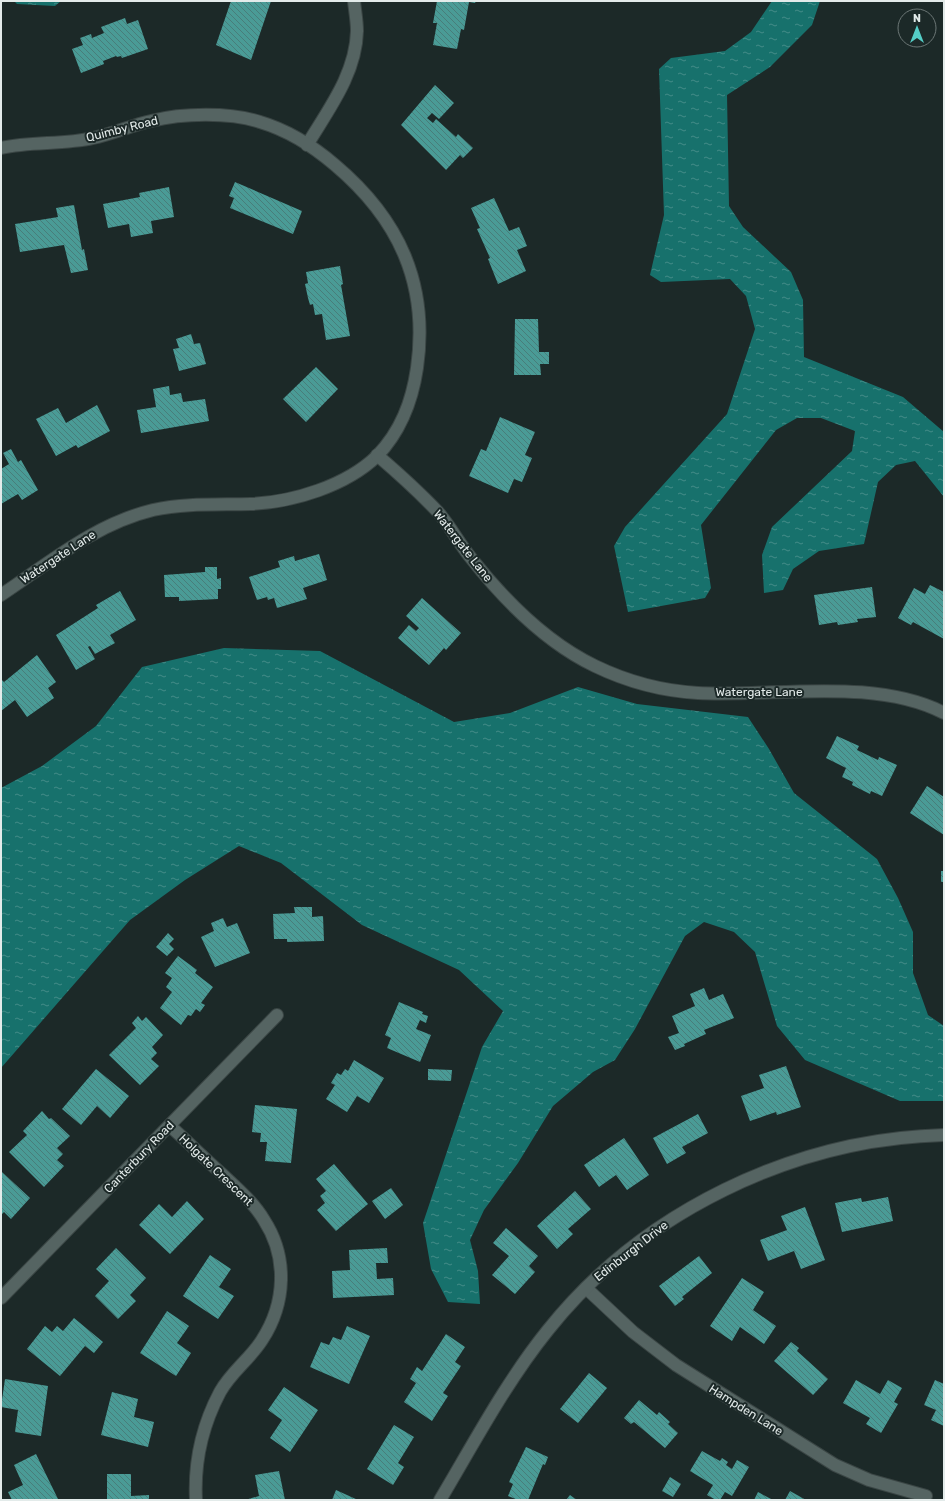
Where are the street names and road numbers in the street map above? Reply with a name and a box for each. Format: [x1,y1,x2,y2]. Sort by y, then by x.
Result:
street label: Quimby Road [85,113,159,145]
street label: Watergate Lane [431,507,496,585]
street label: Watergate Lane [18,527,99,587]
street label: Watergate Lane [715,685,803,699]
street label: Canterbury Road [101,1118,177,1196]
street label: Holgate Crescent [176,1131,256,1209]
street label: Edinburgh Drive [591,1218,671,1284]
street label: Hampden Lane [706,1382,786,1438]

